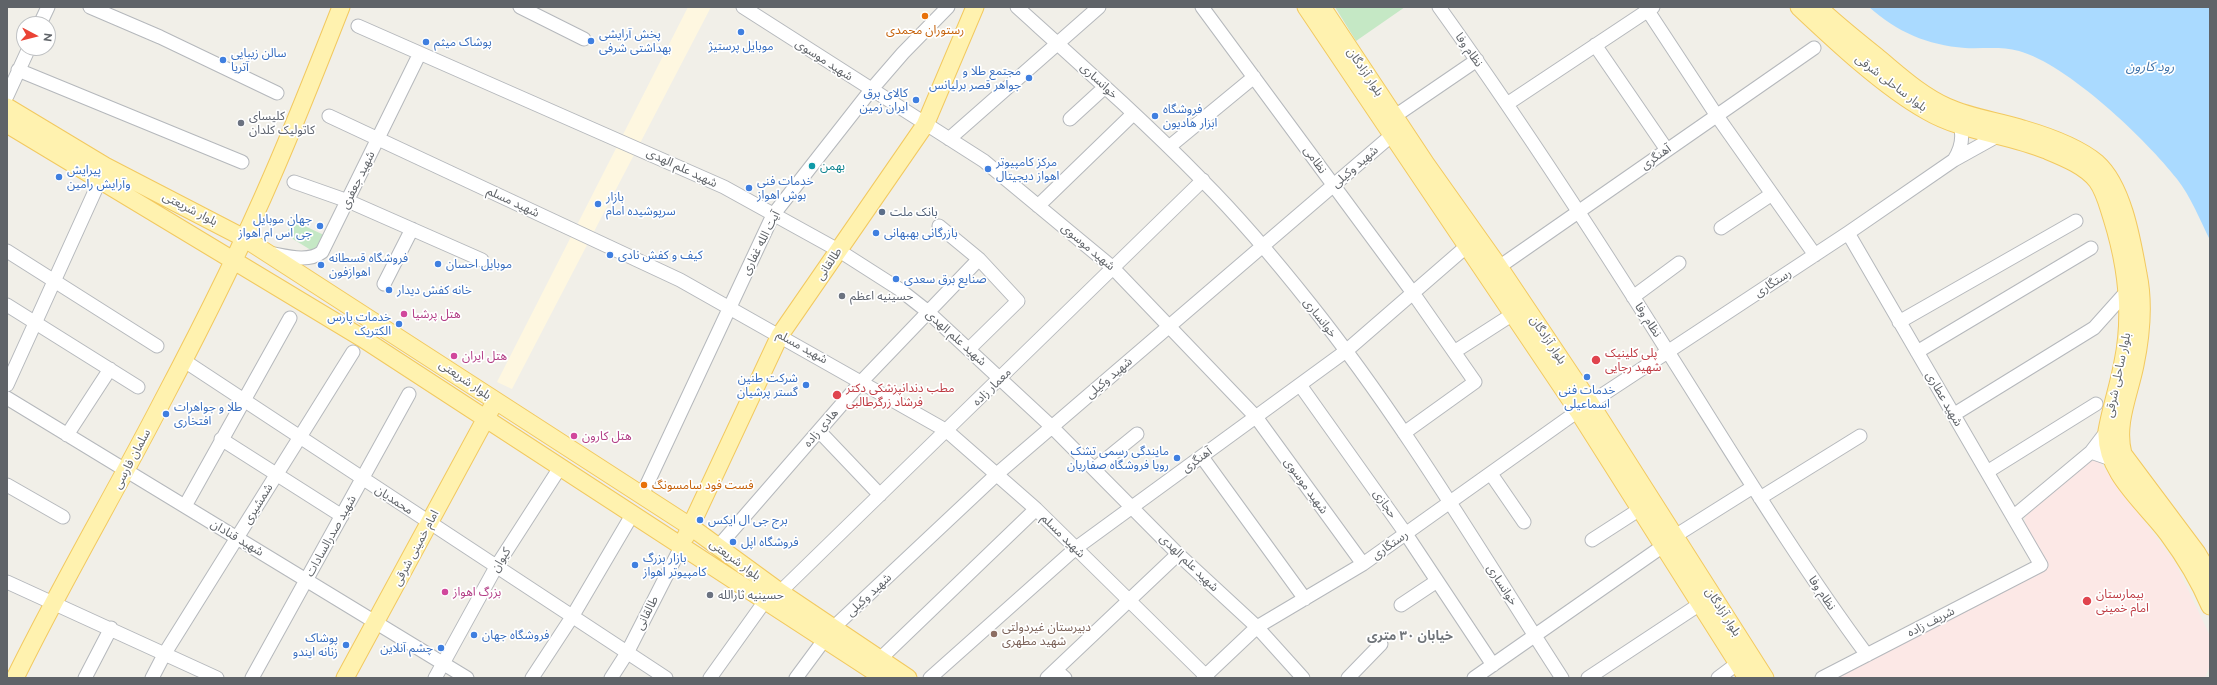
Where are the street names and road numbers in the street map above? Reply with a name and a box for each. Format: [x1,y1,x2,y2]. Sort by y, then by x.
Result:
street label: نظام وفا [1452,30,1486,70]
street label: شهید موسوی [793,36,855,84]
street label: بلوار آزادگان [1344,45,1386,99]
street label: بلوار ساحلی شرقی [1852,51,1930,115]
street label: خوانساری [1077,60,1121,102]
street label: آهنگری [1638,141,1674,173]
street label: نظامی [1300,143,1330,177]
street label: شهید وکیلی [1329,143,1381,191]
street label: شهید علم الهدی [644,145,720,191]
street label: شهید جعفری [338,149,378,211]
street label: شهید مسلم [484,184,542,220]
street label: بلوار شریعتی [160,189,220,229]
street label: آیت الله غفاری [739,209,783,277]
street label: شهید موسوی [1058,220,1118,274]
street label: طالقانی [813,245,845,283]
street label: رستگاری [1752,266,1794,300]
street label: خوانساری [1300,295,1340,341]
street label: نظام وفا [1632,300,1664,340]
street label: شهید علم الهدی [923,307,989,369]
street label: بلوار آزادگان [1527,313,1569,367]
street label: شهید مسلم [774,327,830,367]
street label: بلوار ساحلی شرقی [2102,331,2134,419]
street label: شهید وکیلی [1083,354,1135,402]
street label: بلوار شریعتی [436,357,494,403]
street label: معمار زاده [970,365,1014,409]
street label: شهید عطاری [1923,369,1965,429]
street label: هادی زاده [801,406,841,450]
street label: سلمان فارسی [110,427,154,491]
street label: آهنگری [1179,444,1215,476]
street label: شهید موسوی [1281,455,1331,517]
street label: شمشیری [240,481,276,527]
street label: محمدیان [372,482,416,518]
street label: حجازی [1370,487,1400,521]
street label: شهید صدرالسادات [303,493,359,579]
street label: امام خمینی شرقی [390,508,442,588]
street label: شهید مسلم [1038,511,1088,561]
street label: شهید قنادان [208,517,266,559]
street label: رستگاری [1369,527,1411,563]
street label: شهید علم الهدی [1157,531,1221,595]
street label: بلوار شریعتی [707,537,763,583]
street label: کیوان [488,545,514,575]
street label: خوانساری [1483,562,1521,608]
street label: شهید وکیلی [843,570,895,620]
street label: نظام وفا [1805,573,1839,613]
street label: بلوار آزادگان [1702,585,1744,639]
street label: طالقانی [632,594,662,632]
street label: شریف زاده [1905,604,1957,640]

